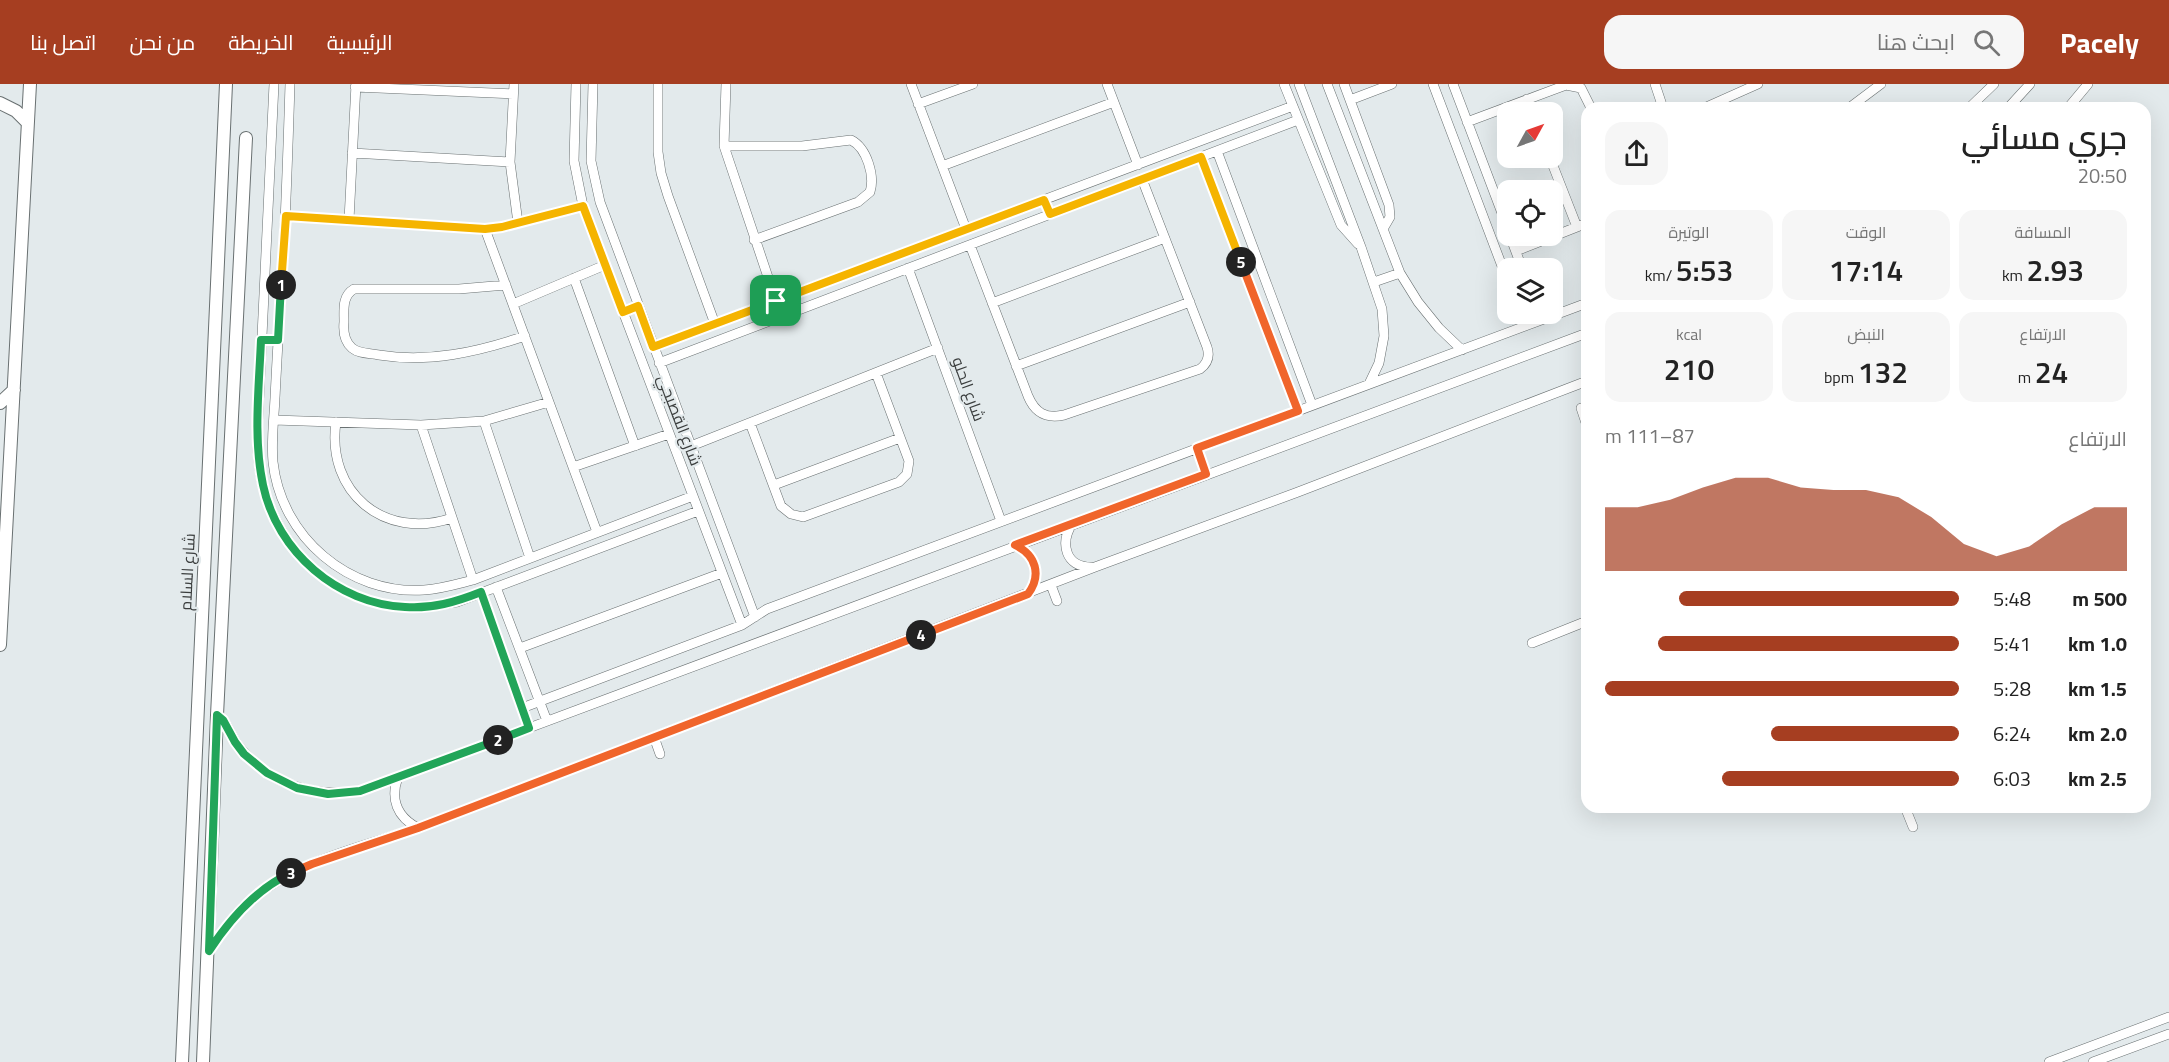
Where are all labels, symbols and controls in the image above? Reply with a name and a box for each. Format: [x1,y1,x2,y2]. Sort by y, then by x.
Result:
search box [1604,15,2024,69]
text: Pacely [2060,21,2139,64]
text: ابحث هنا [1877,25,1955,59]
text: اتصل بنا [30,26,96,58]
text: من نحن [129,26,195,58]
text: الخريطة [228,26,294,58]
text: الرئيسية [327,26,393,58]
icon: search [1970,26,2003,59]
north arrow [1497,102,1563,168]
map controls [1497,102,1563,324]
text: جري مسائي [1961,112,2127,162]
button: share [1605,122,1668,185]
text: 20:50 [2078,160,2127,191]
button: locate [1497,180,1563,246]
text: الوتيرة [1668,220,1710,244]
text: الوقت [1846,220,1886,244]
text: المسافة [2015,220,2071,244]
pin: 5 [1226,247,1256,277]
text: 5:53 [1676,247,1733,293]
text: 17:14 [1829,247,1903,293]
text: 2.93 [2027,247,2084,293]
text: 5 [1237,250,1245,274]
button: layers [1497,258,1563,324]
text: /km [1645,263,1676,287]
text: km [2002,263,2027,287]
pin: 1 [266,270,296,300]
text: 1 [277,273,285,297]
pin [750,275,801,326]
icon: arrive [759,284,792,317]
text: kcal [1676,322,1702,346]
text: النبض [1847,322,1885,346]
text: الارتفاع [2020,322,2066,346]
text: 210 [1664,346,1714,392]
text: 132 [1858,349,1908,395]
text: 24 [2035,349,2068,395]
street label: شارع الحلو [946,353,992,425]
text: bpm [1824,365,1858,389]
text: m [2018,365,2035,389]
street label: شارع القصبجي [650,371,708,470]
text: 87–111 m [1605,420,1695,451]
text: الارتفاع [2068,423,2127,454]
street label: شارع السلام [173,533,201,611]
text: 5:48 [1993,583,2031,614]
text: 500 m [2072,583,2127,614]
pin: 4 [906,620,936,650]
text: 4 [917,623,925,647]
text: 5:41 [1993,628,2031,659]
text: 1.0 km [2068,628,2127,659]
text: 5:28 [1993,673,2031,704]
text: 1.5 km [2068,673,2127,704]
text: 6:24 [1993,718,2031,749]
text: 2.0 km [2068,718,2127,749]
pin: 2 [483,725,513,755]
text: 2 [494,728,502,752]
text: 6:03 [1993,763,2031,794]
text: 2.5 km [2068,763,2127,794]
pin: 3 [276,858,306,888]
text: 3 [287,861,295,885]

